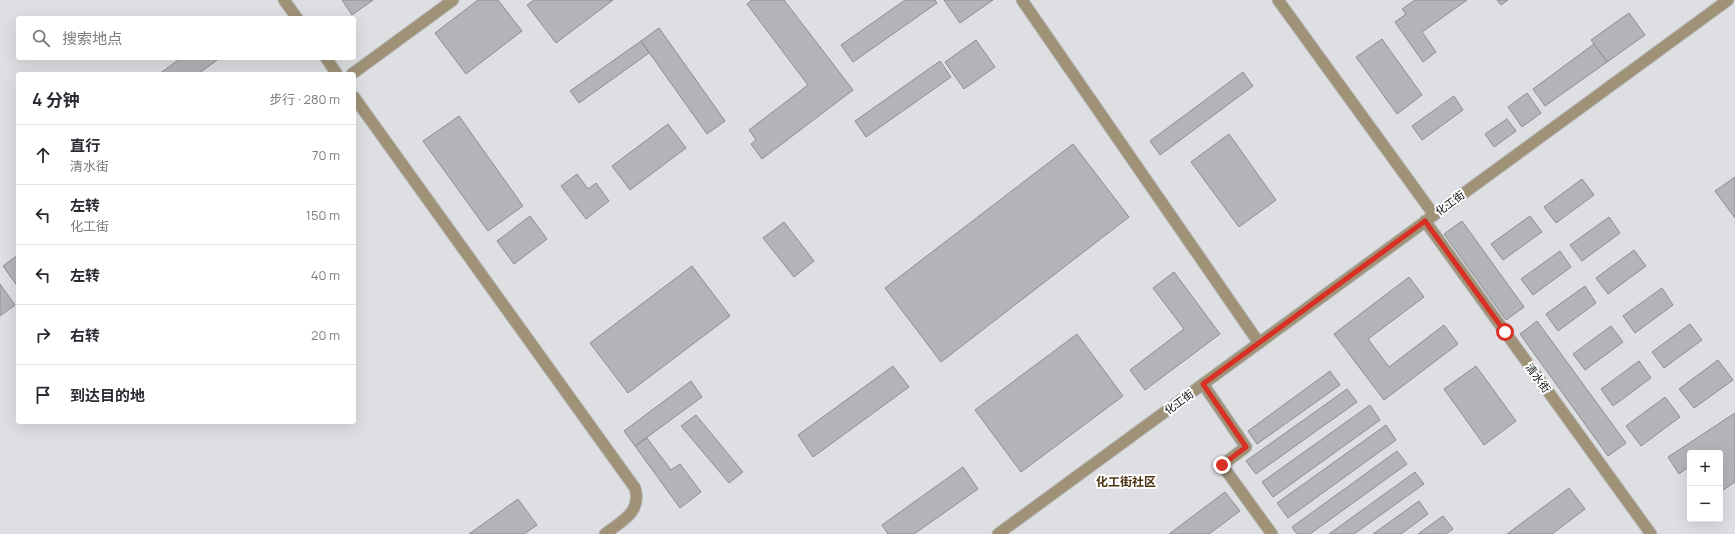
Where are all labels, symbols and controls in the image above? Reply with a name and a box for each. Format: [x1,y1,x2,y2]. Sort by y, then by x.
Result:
search box [16,16,356,60]
icon: search [30,27,52,49]
text: 搜索地点 [62,28,122,49]
text: 4 分钟 [32,88,80,111]
text: 步行 · 280 m [269,90,340,108]
text: 直行 [70,135,100,156]
icon: ahead [32,144,54,166]
text: 70 m [312,146,340,164]
text: 清水街 [70,157,109,175]
street label: 化工街 [1432,187,1467,218]
text: 左转 [70,195,100,216]
icon: left [32,204,54,226]
text: 150 m [306,206,340,224]
text: 化工街 [70,217,109,235]
icon: left [32,264,54,286]
text: 左转 [70,265,100,286]
text: 40 m [311,266,340,284]
route start [1496,323,1514,341]
icon: right [32,324,54,346]
text: 右转 [70,325,100,346]
text: 20 m [311,326,340,344]
street label: 清水街 [1523,360,1554,395]
icon: arrive [32,384,54,406]
text: 到达目的地 [70,385,145,406]
street label: 化工街 [1161,386,1196,417]
map controls [1687,450,1723,522]
button: + [1687,450,1723,486]
route end [1213,456,1231,474]
district label: 化工街社区 [1096,473,1156,490]
button: − [1687,486,1723,522]

